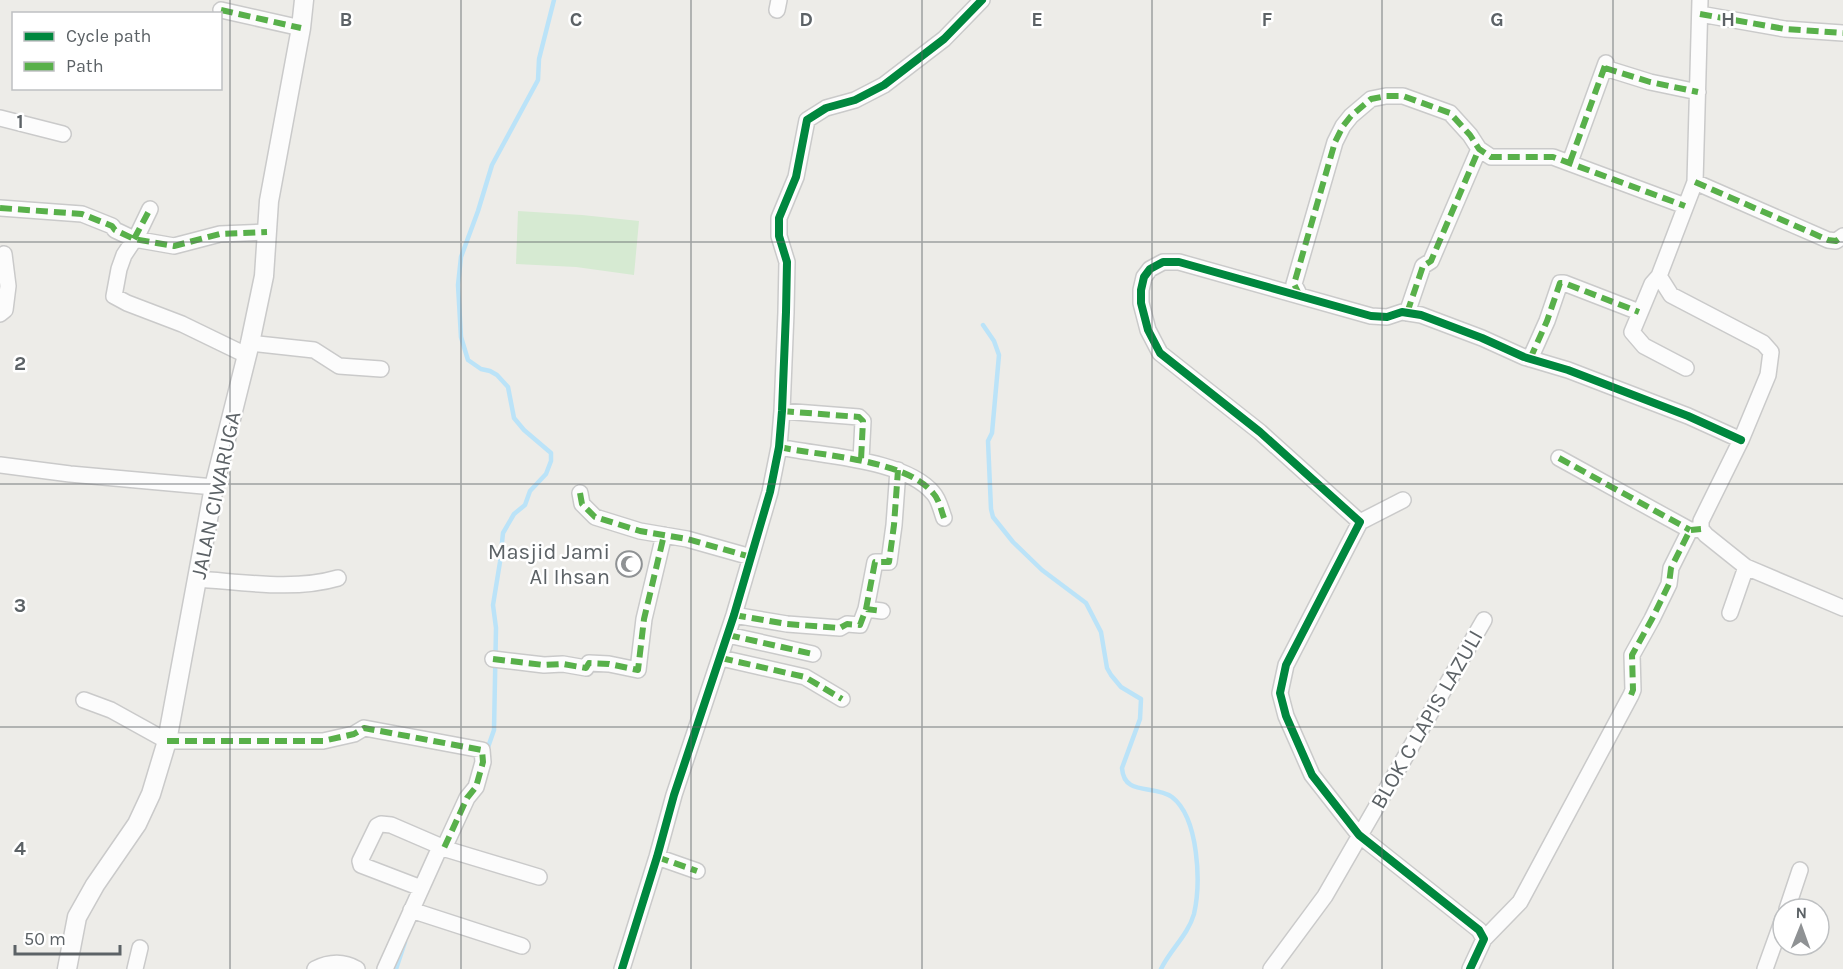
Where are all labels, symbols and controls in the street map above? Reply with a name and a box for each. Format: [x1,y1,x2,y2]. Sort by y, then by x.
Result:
text: B [340,8,352,31]
text: C [570,8,582,31]
text: D [799,8,813,31]
text: E [1031,8,1043,31]
text: F [1262,8,1273,31]
text: G [1490,8,1504,31]
text: H [1721,8,1735,31]
legend [12,12,222,90]
text: Cycle path [66,25,151,47]
text: Path [66,55,104,77]
text: 1 [16,110,24,133]
text: 2 [14,352,26,375]
street label: JALAN CIWARUGA [186,409,247,581]
place label: Masjid Jami Al Ihsan [488,539,610,590]
mosque icon: Masjid Jami Al Ihsan [614,549,644,579]
text: 3 [14,594,26,617]
street label: BLOK C LAPIS LAZULI [1365,626,1489,813]
text: 4 [14,837,26,860]
north arrow [1771,897,1831,957]
text: N [1795,903,1807,922]
scale bar [15,918,120,956]
text: 50 m [24,928,66,950]

